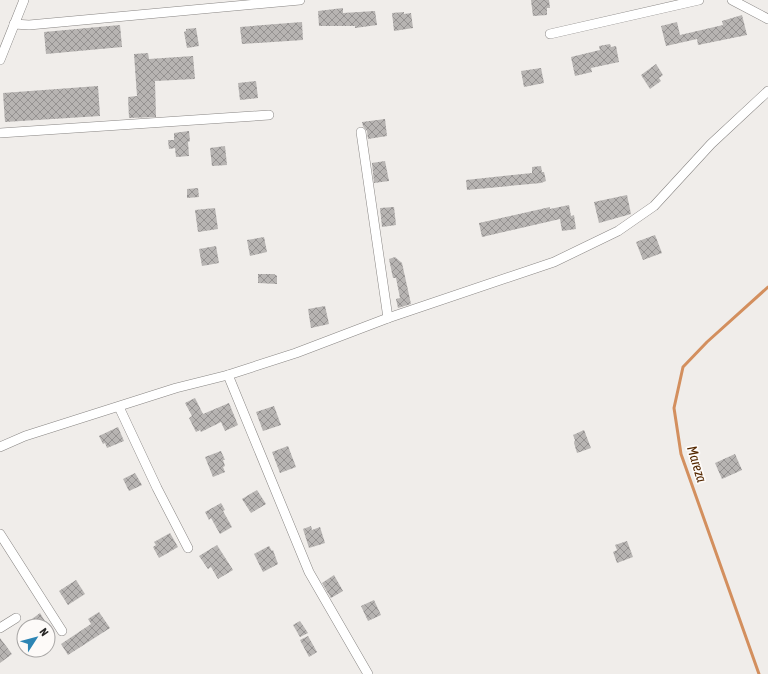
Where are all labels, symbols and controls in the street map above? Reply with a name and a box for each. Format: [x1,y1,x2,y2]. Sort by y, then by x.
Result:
water label: Mareza [684,444,710,485]
north arrow [16,618,56,658]
text: N [37,626,51,638]

